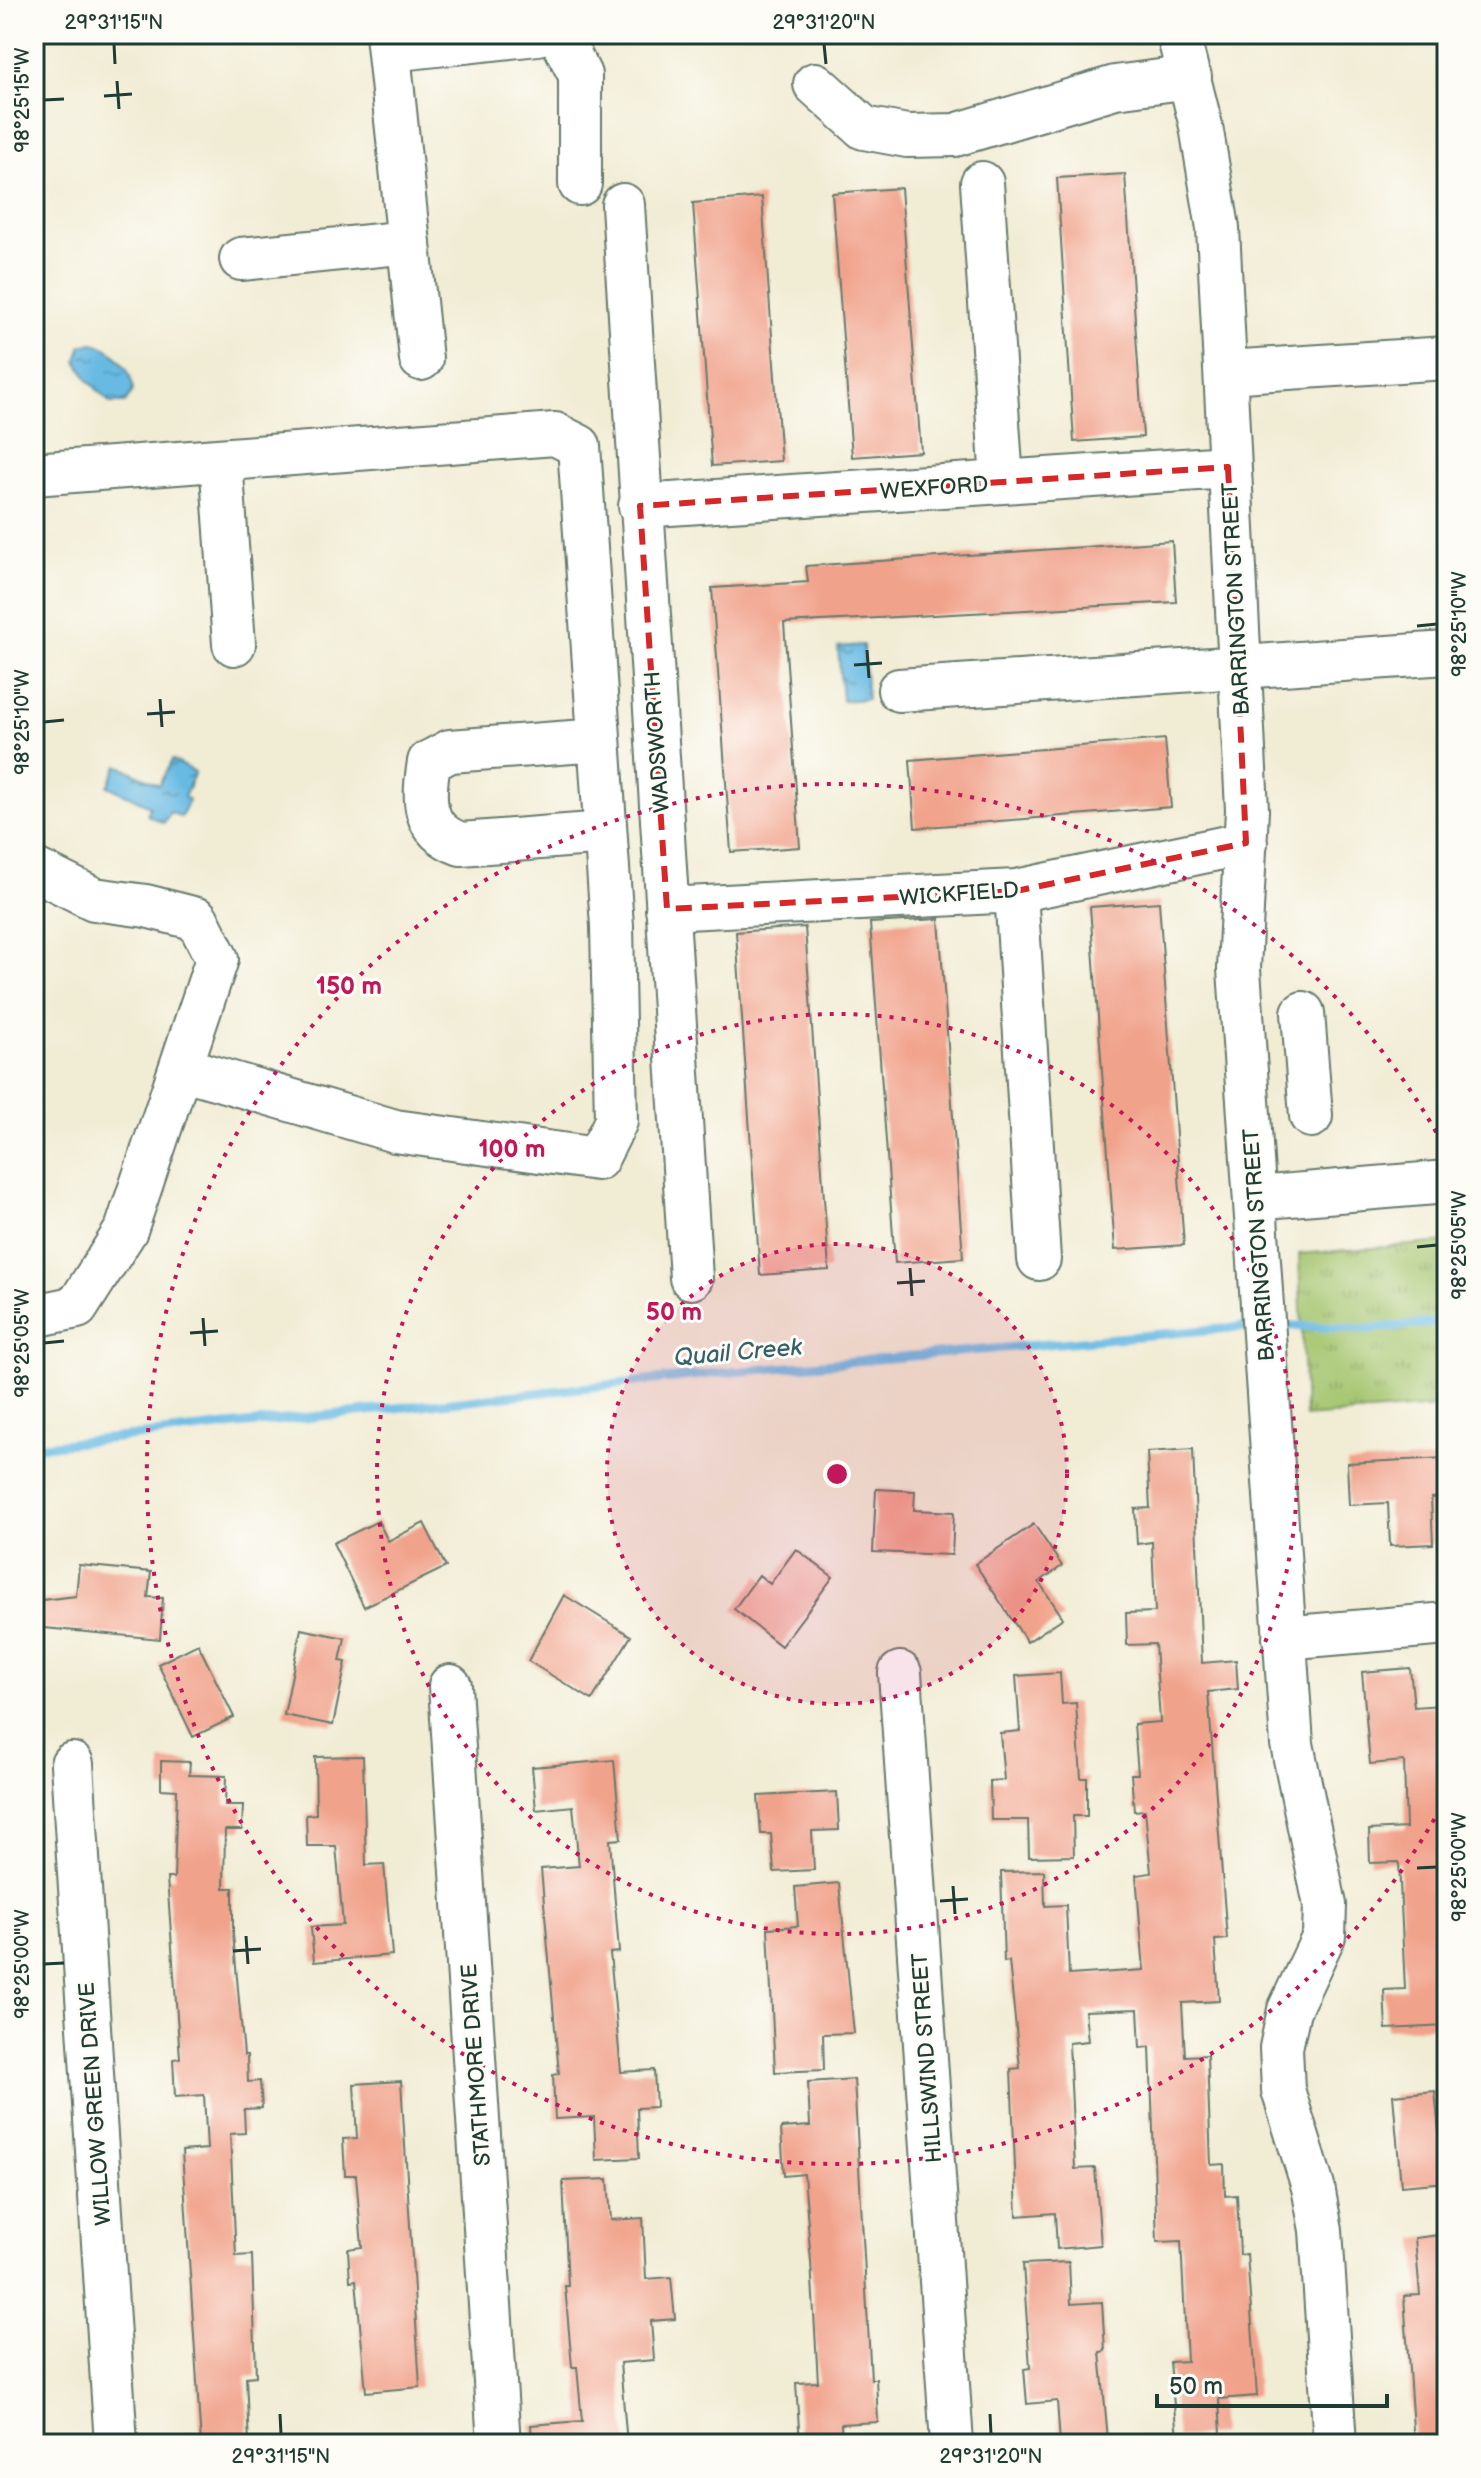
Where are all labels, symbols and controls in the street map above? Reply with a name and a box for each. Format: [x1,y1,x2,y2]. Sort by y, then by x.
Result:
text: 29°31'15"N [65,11,163,35]
text: 29°31'20"N [772,11,876,35]
text: 98°25'15"W [11,47,35,153]
street label: WEXFORD [879,471,989,506]
street label: BARRINGTON STREET [1217,482,1256,716]
text: 98°25'10"W [1448,571,1472,677]
text: 98°25'10"W [11,669,35,775]
street label: WADSWORTH [639,670,676,814]
street label: WICKFIELD [898,877,1020,912]
text: 150 m [316,972,382,1001]
street label: BARRINGTON STREET [1238,1128,1281,1362]
text: 100 m [479,1135,545,1164]
text: 98°25'05"W [1448,1190,1472,1300]
text: 98°25'05"W [11,1288,35,1398]
text: 50 m [646,1298,702,1327]
water label: Quail Creek [673,1332,804,1373]
centre of rings [823,1460,851,1488]
text: 98°25'00"W [1448,1812,1472,1922]
text: 98°25'00"W [11,1909,35,2019]
street label: HILLSWIND STREET [907,1952,948,2164]
street label: STATHMORE DRIVE [456,1963,497,2167]
street label: WILLOW GREEN DRIVE [74,1981,117,2226]
scale bar [1157,2358,1387,2408]
text: 50 m [1169,2372,1223,2401]
text: 29°31'15"N [232,2445,330,2469]
text: 29°31'20"N [939,2445,1043,2469]

